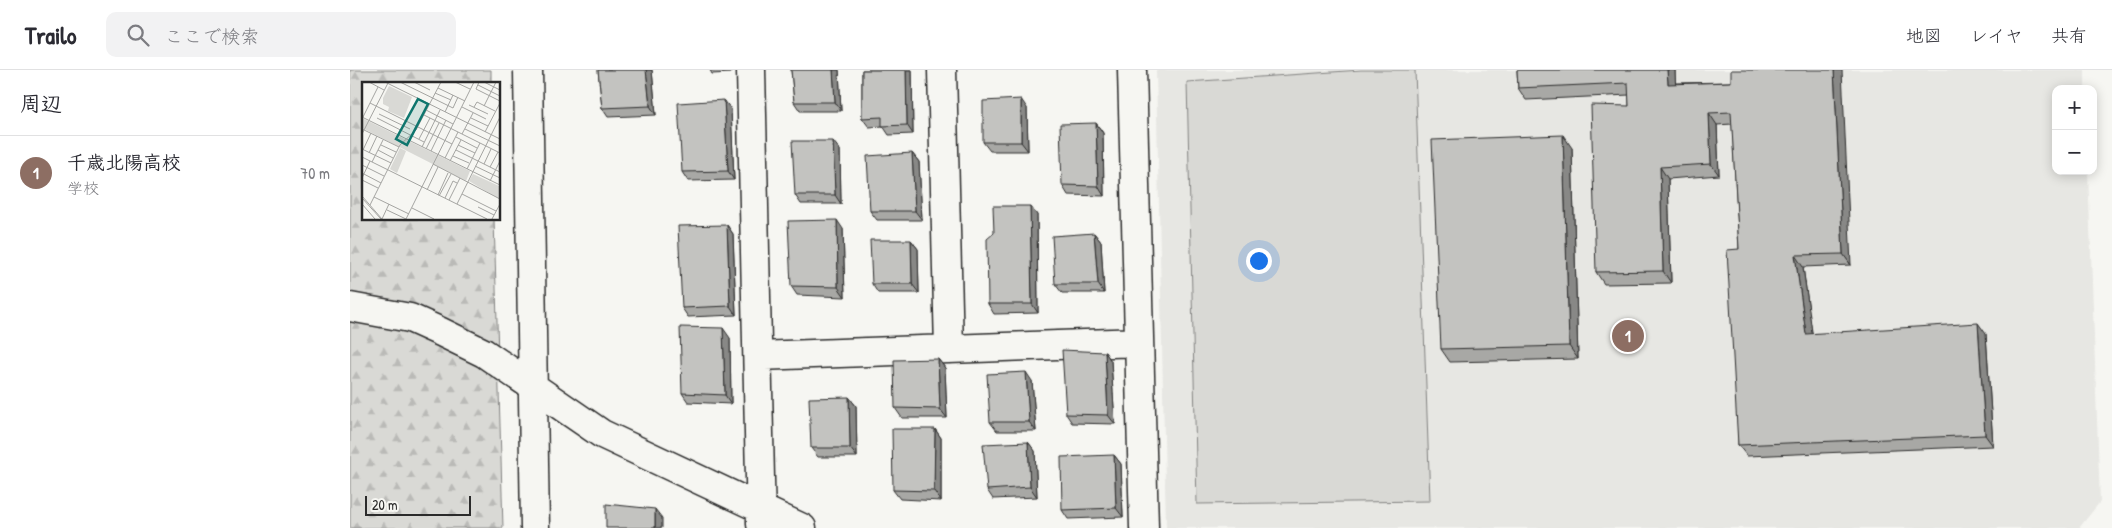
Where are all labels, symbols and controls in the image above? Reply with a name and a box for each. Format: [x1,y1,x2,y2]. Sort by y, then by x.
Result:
search box [106,12,456,57]
text: Trailo [25,19,76,51]
icon: search [124,21,152,49]
text: ここで検索 [164,23,259,49]
text: 地図 [1906,23,1942,48]
text: レイヤ [1970,23,2023,48]
text: 共有 [2051,23,2087,48]
inset map [362,82,500,220]
map controls [2052,85,2097,175]
button: + [2052,85,2097,130]
text: 周辺 [20,89,62,118]
button: − [2052,130,2097,175]
text: 千歳北陽高校 [67,149,181,175]
text: 1 [33,162,39,184]
text: 70 m [300,162,330,184]
text: 学校 [67,177,99,199]
your location [1246,248,1272,274]
pin: 1 [1612,317,1644,355]
scale bar [365,493,471,516]
text: 20 m [372,495,398,514]

